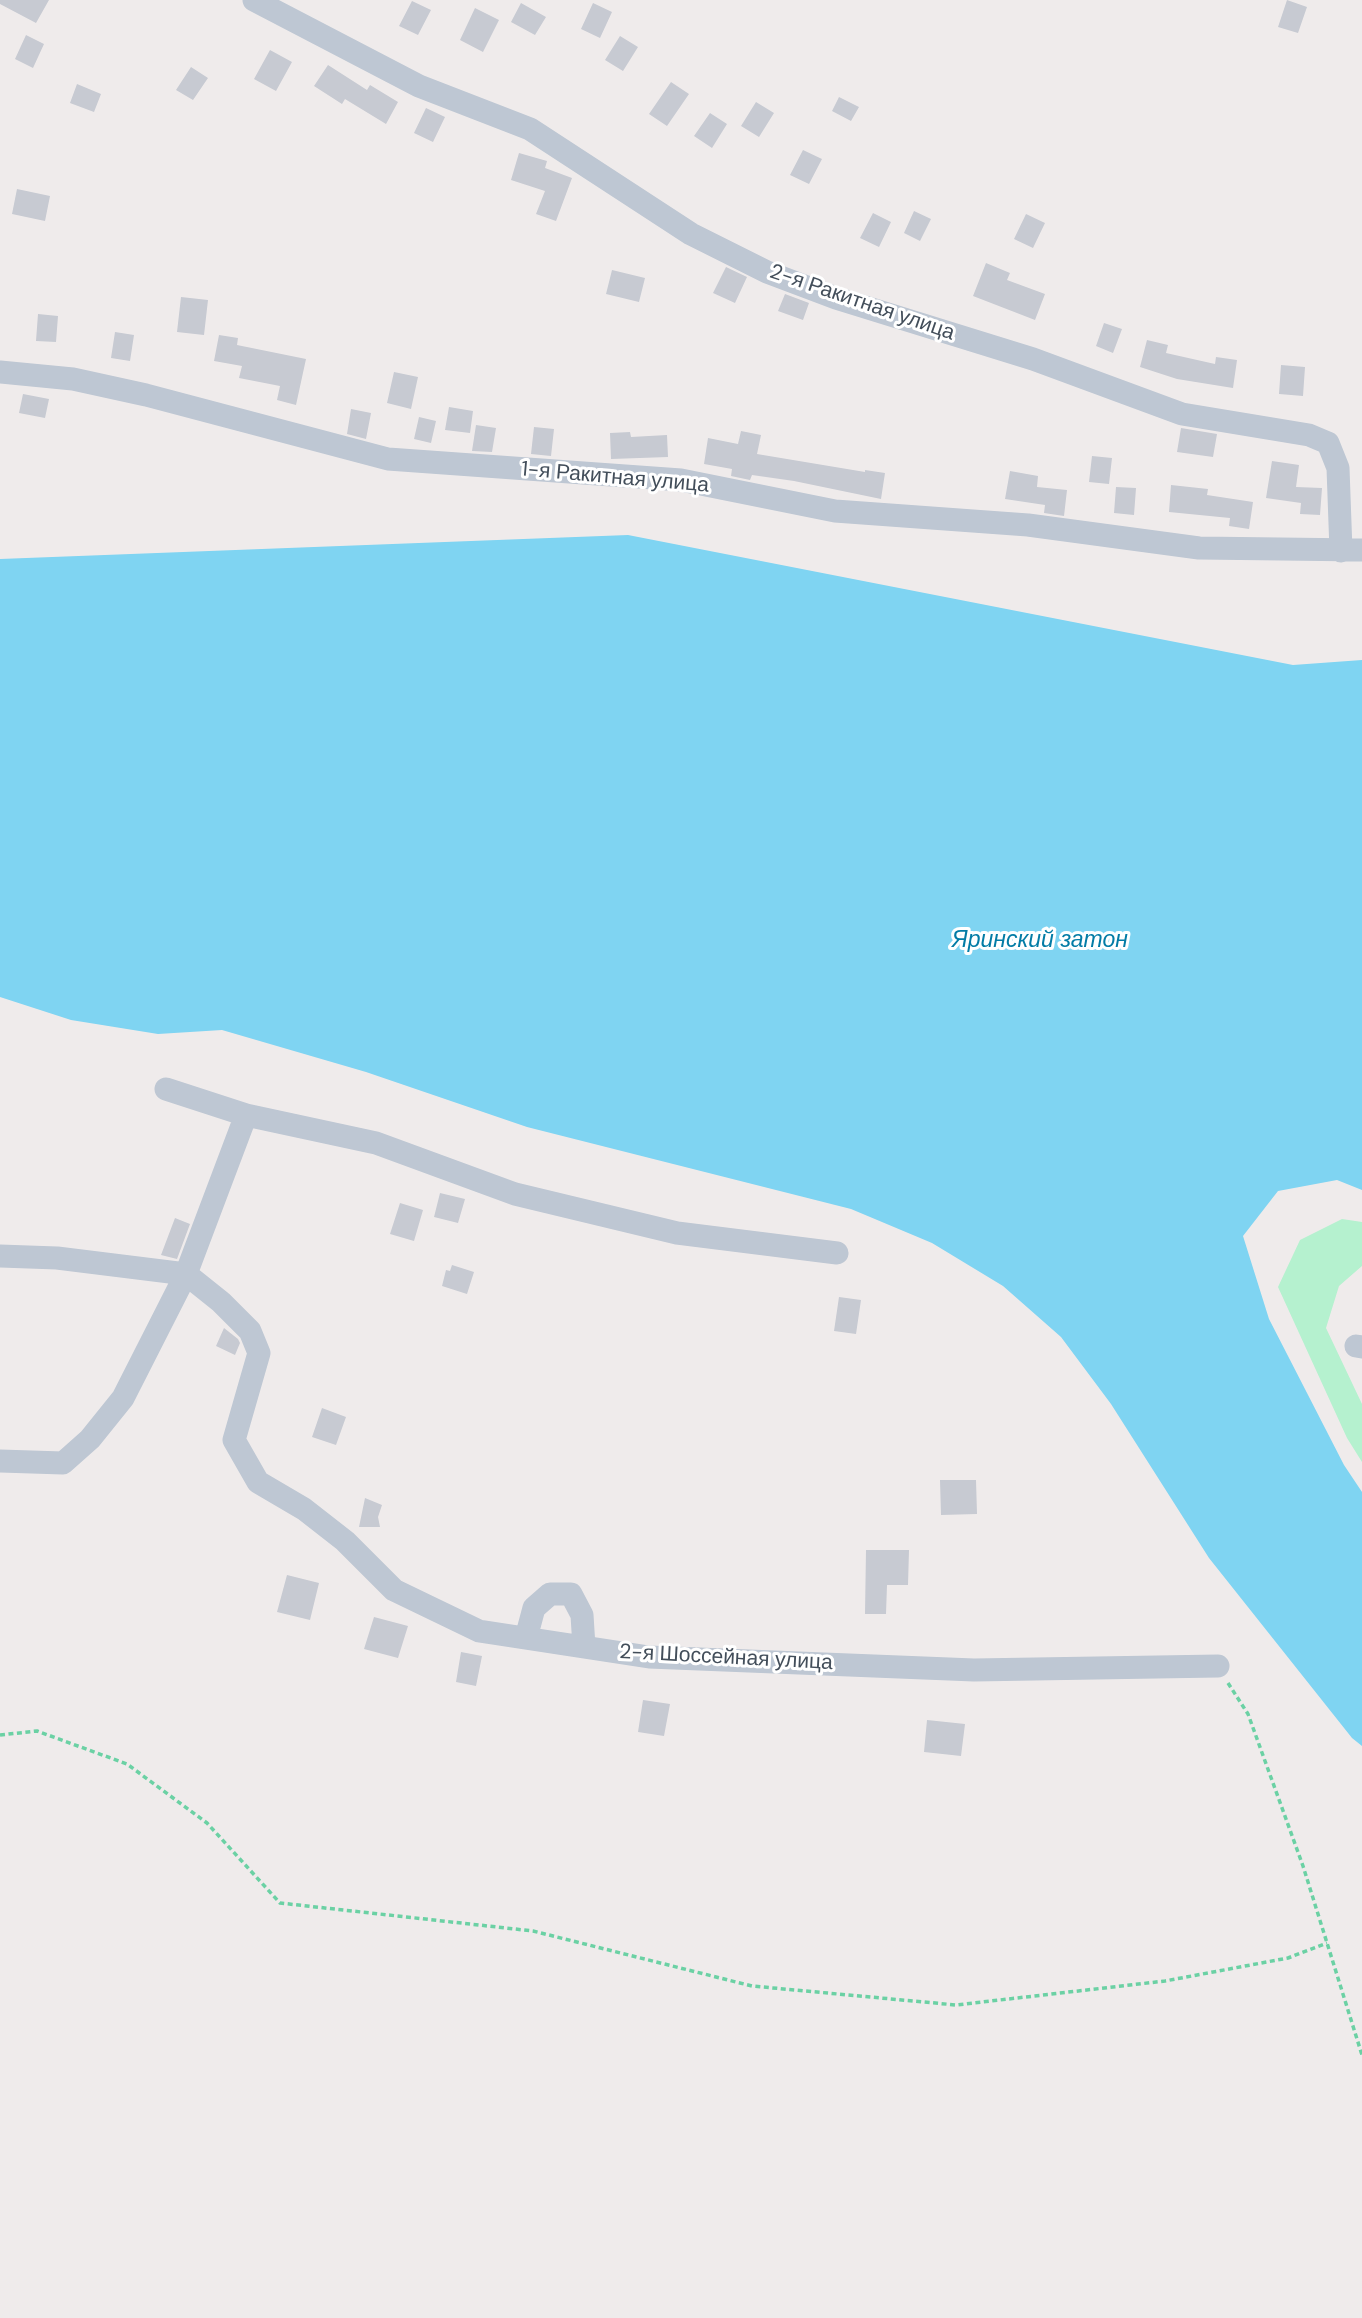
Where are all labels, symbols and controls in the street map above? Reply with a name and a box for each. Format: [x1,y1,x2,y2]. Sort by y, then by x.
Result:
street label: 2-я Ракитная улица [766,260,958,346]
street label: 1-я Ракитная улица [520,457,710,499]
water label: Яринский затон [952,927,1128,955]
street label: 2-я Шоссейная улица [619,1640,833,1676]

